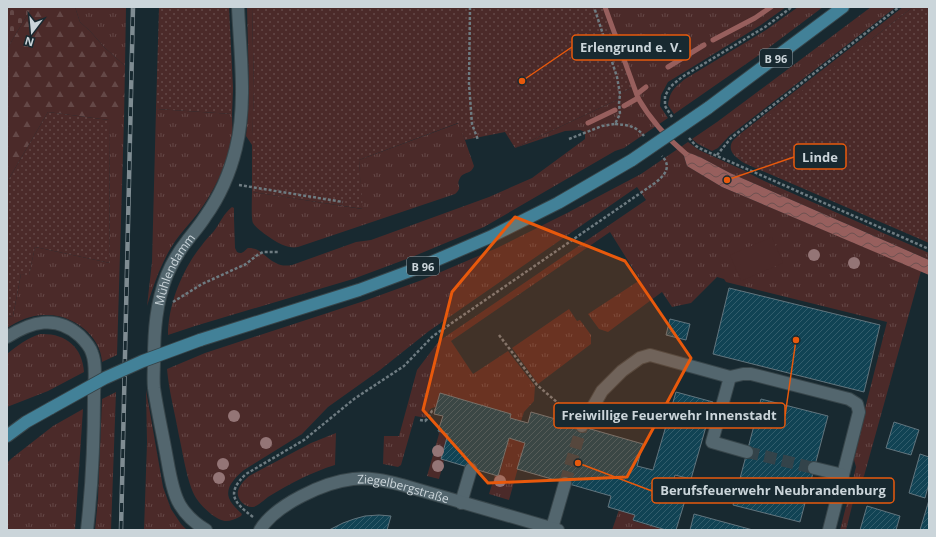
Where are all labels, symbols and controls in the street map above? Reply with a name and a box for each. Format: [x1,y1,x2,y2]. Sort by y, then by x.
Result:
north arrow [12,12,52,52]
text: N [23,34,35,51]
callout: Erlengrund e. V. [572,35,690,60]
text: Erlengrund e. V. [580,38,682,56]
road number: B 96 [760,49,792,67]
callout: Linde [794,144,846,169]
text: Linde [802,148,838,166]
street label: Mühlendamm [150,230,198,307]
road number: B 96 [407,257,439,275]
callout: Freiwillige Feuerwehr Innenstadt [554,403,785,428]
text: Freiwillige Feuerwehr Innenstadt [561,406,777,424]
street label: Ziegelbergstraße [357,470,452,507]
callout: Berufsfeuerwehr Neubrandenburg [652,478,894,503]
text: Berufsfeuerwehr Neubrandenburg [660,481,886,499]

